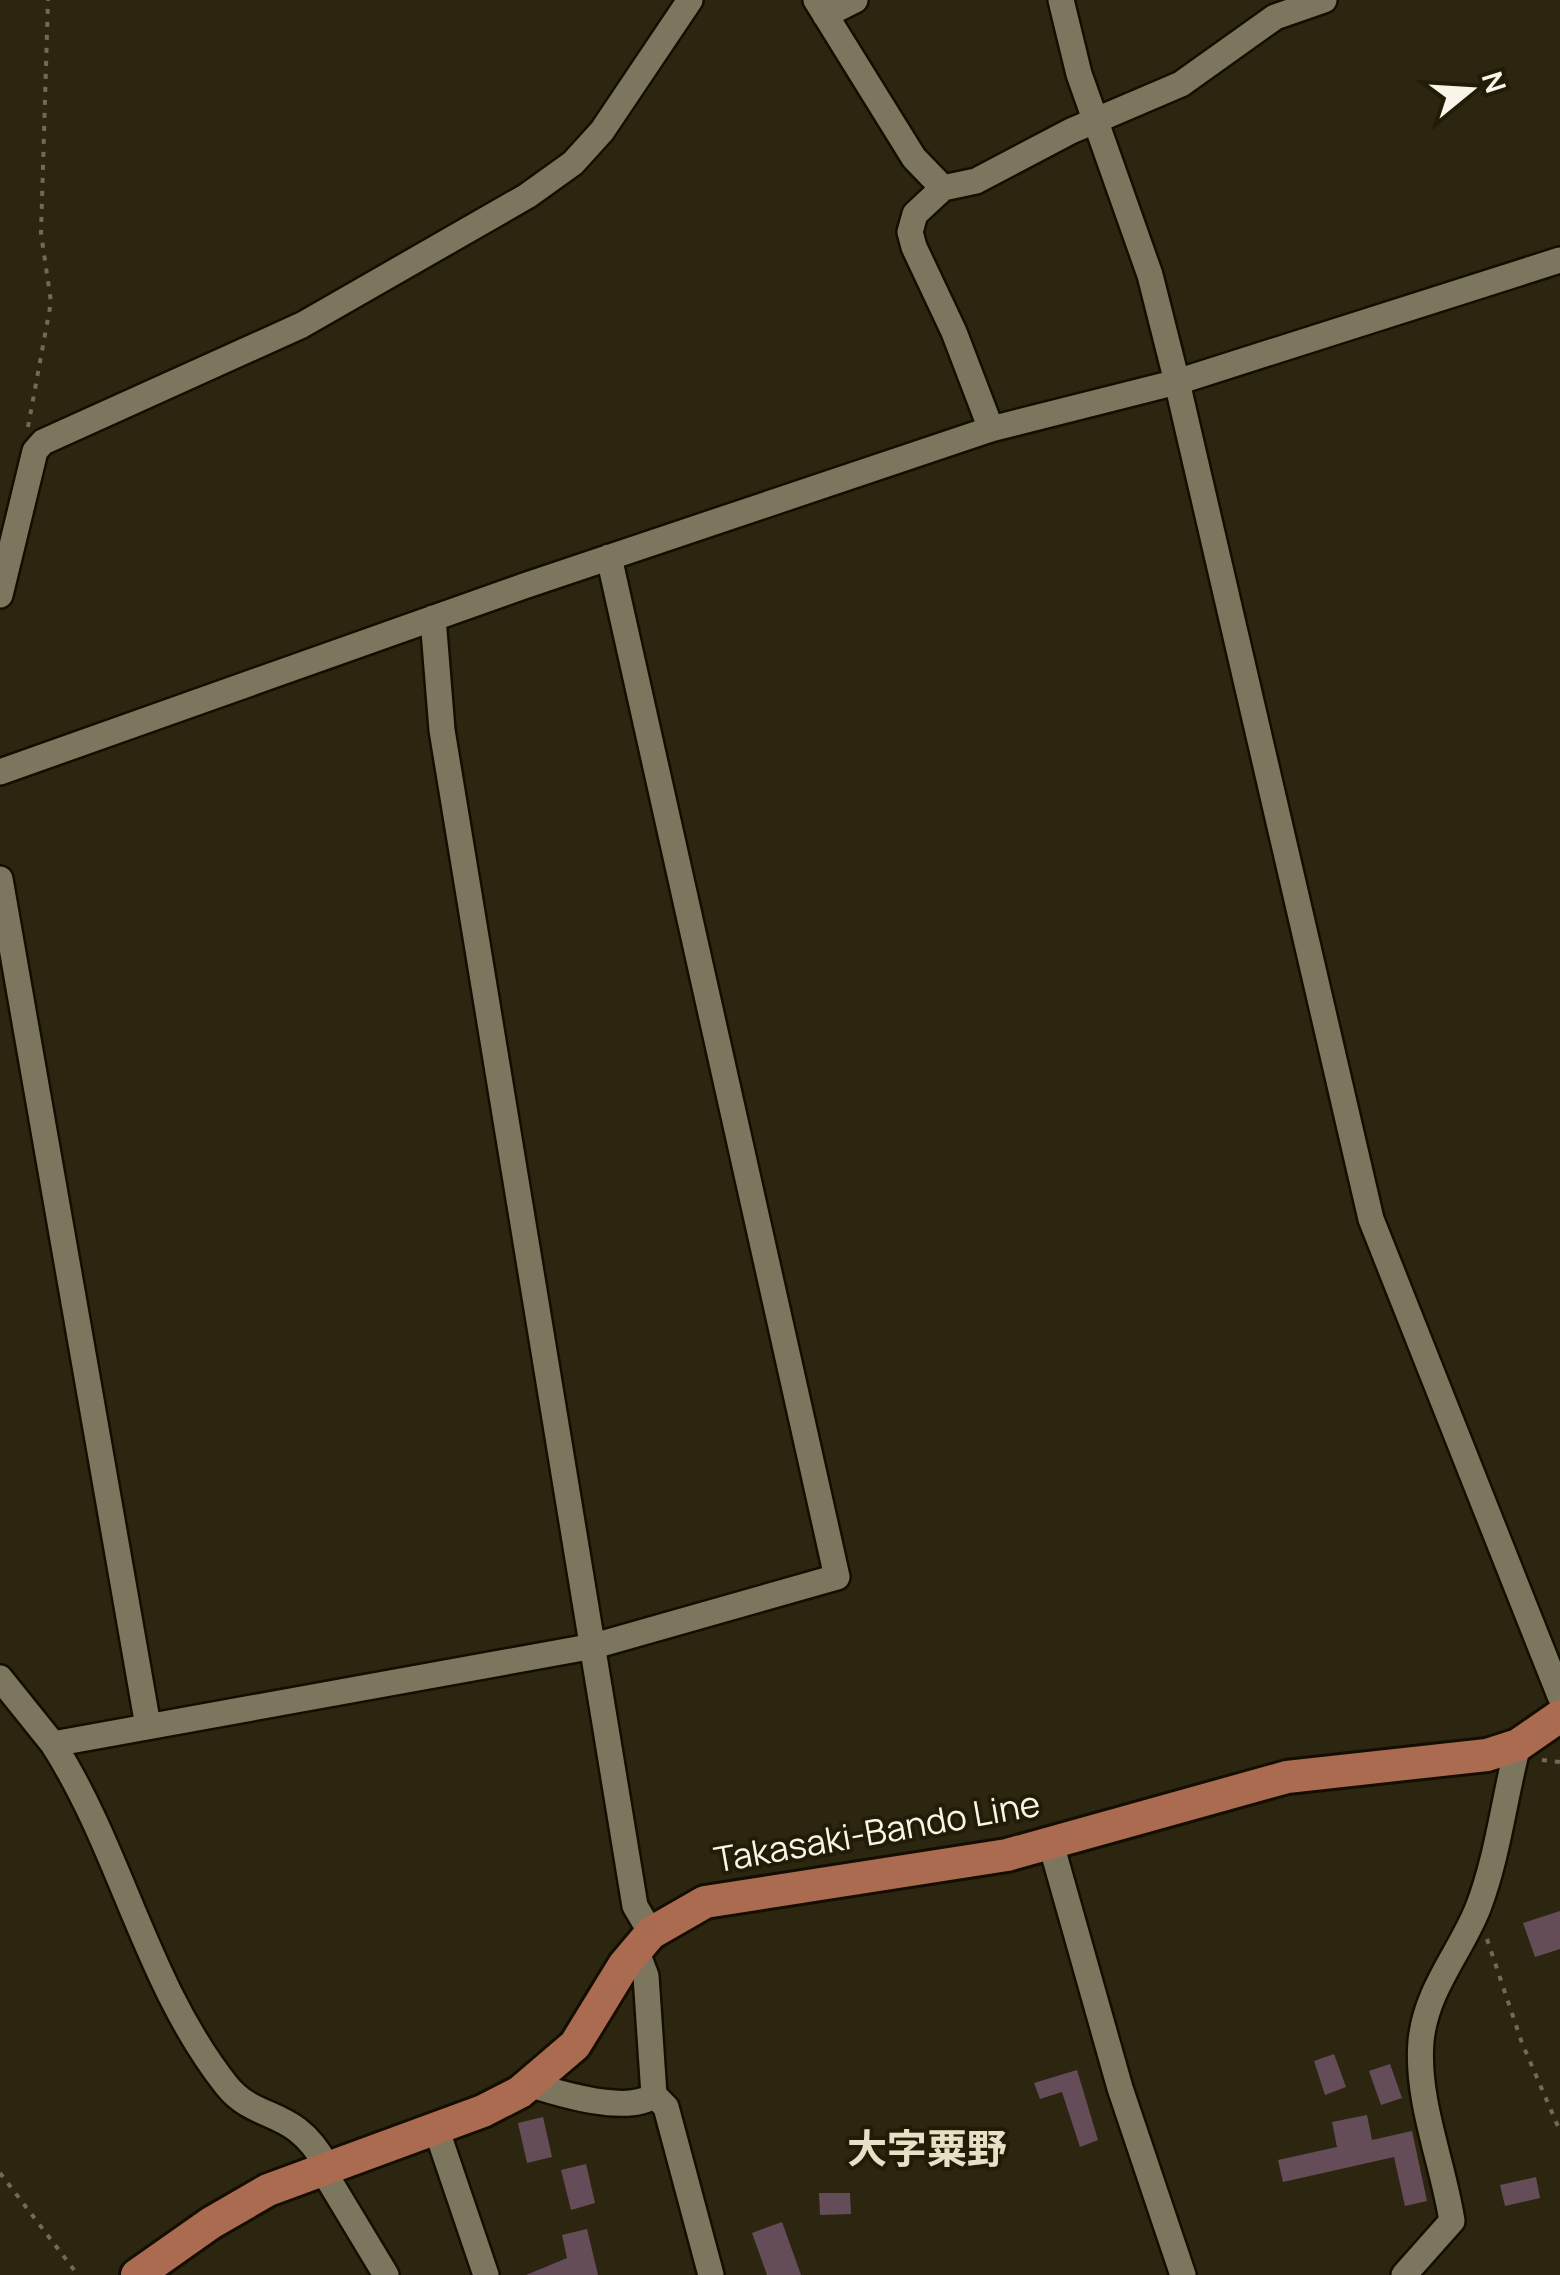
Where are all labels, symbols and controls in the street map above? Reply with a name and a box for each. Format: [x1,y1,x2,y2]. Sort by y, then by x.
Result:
north arrow [1420,40,1520,140]
text: N [1474,67,1516,97]
street label: Takasaki-Bando Line [710,1779,1043,1883]
district label: 大字粟野 [847,2120,1007,2175]

